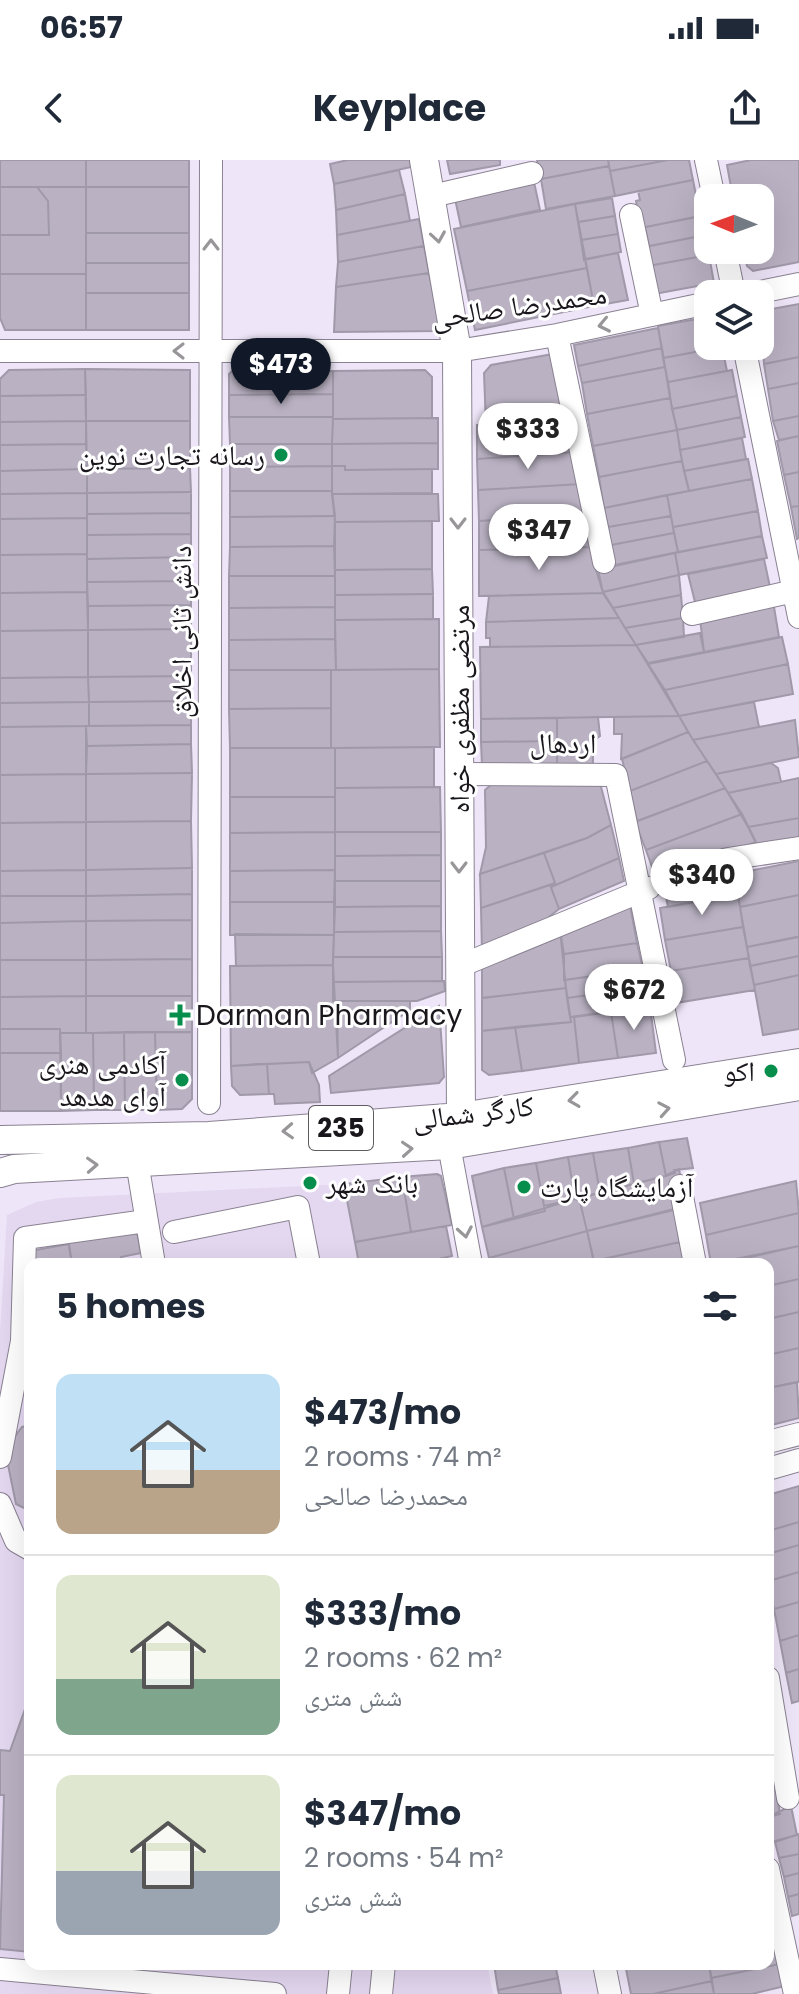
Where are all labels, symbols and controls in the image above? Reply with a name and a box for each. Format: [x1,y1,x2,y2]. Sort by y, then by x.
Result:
text: 06:57 [40,6,123,49]
text: Keyplace [313,83,486,134]
icon: back [32,86,76,130]
icon: share [723,86,767,130]
north arrow [694,184,774,264]
map controls [694,184,774,360]
one-way arrow [429,230,446,244]
one-way arrow [202,238,220,251]
street label: محمدرضا صالحی [429,274,609,338]
button: layers [694,280,774,360]
one-way arrow [598,316,612,333]
pin: $473 [234,338,328,406]
one-way arrow [172,342,185,360]
text: $473 [249,346,313,382]
pin: $333 [481,403,575,471]
text: $333 [496,411,560,447]
place label: رسانه تجارت نوین [79,436,265,475]
marker: رسانه تجارت نوین [272,446,290,464]
pin: $347 [492,504,586,572]
text: $347 [507,512,571,548]
one-way arrow [449,517,467,530]
street label: دانش ثانی اخلاق [162,546,201,718]
street label: مرتضی مظفری خواه [440,605,479,813]
street label: اردهال [529,724,597,763]
pin: $340 [655,849,749,917]
text: $340 [668,857,736,893]
one-way arrow [450,861,468,874]
pin: $672 [587,964,681,1032]
text: $672 [603,972,665,1008]
place label: Darman Pharmacy [196,996,463,1035]
marker: Darman Pharmacy [171,1006,189,1024]
place label: آکادمی هنری آوای هدهد [39,1045,167,1116]
place label: اکو [724,1052,755,1091]
marker: اکو [762,1062,780,1080]
marker: آکادمی هنری آوای هدهد [173,1071,191,1089]
street label: کارگر شمالی [410,1086,536,1140]
one-way arrow [567,1091,581,1108]
one-way arrow [657,1101,671,1118]
road number: 235 [309,1106,373,1150]
one-way arrow [281,1122,294,1139]
one-way arrow [401,1141,414,1158]
one-way arrow [86,1157,99,1174]
place label: بانک شهر [325,1164,418,1203]
place label: آزمایشگاه پارت [540,1168,694,1207]
marker: بانک شهر [301,1174,319,1192]
marker: آزمایشگاه پارت [515,1178,533,1196]
one-way arrow [455,1225,472,1239]
text: 5 homes [56,1282,206,1330]
icon: filters [698,1284,742,1328]
text: $473/mo [304,1388,461,1436]
icon: home [120,1406,216,1502]
text: 2 rooms · 74 m² [304,1439,501,1475]
text: محمدرضا صالحی [304,1478,468,1514]
text: $333/mo [304,1589,461,1637]
icon: home [120,1607,216,1703]
text: 2 rooms · 62 m² [304,1640,502,1676]
text: شش متری [304,1679,402,1715]
text: $347/mo [304,1789,461,1837]
icon: home [120,1807,216,1903]
text: 2 rooms · 54 m² [304,1840,504,1876]
text: شش متری [304,1879,402,1915]

